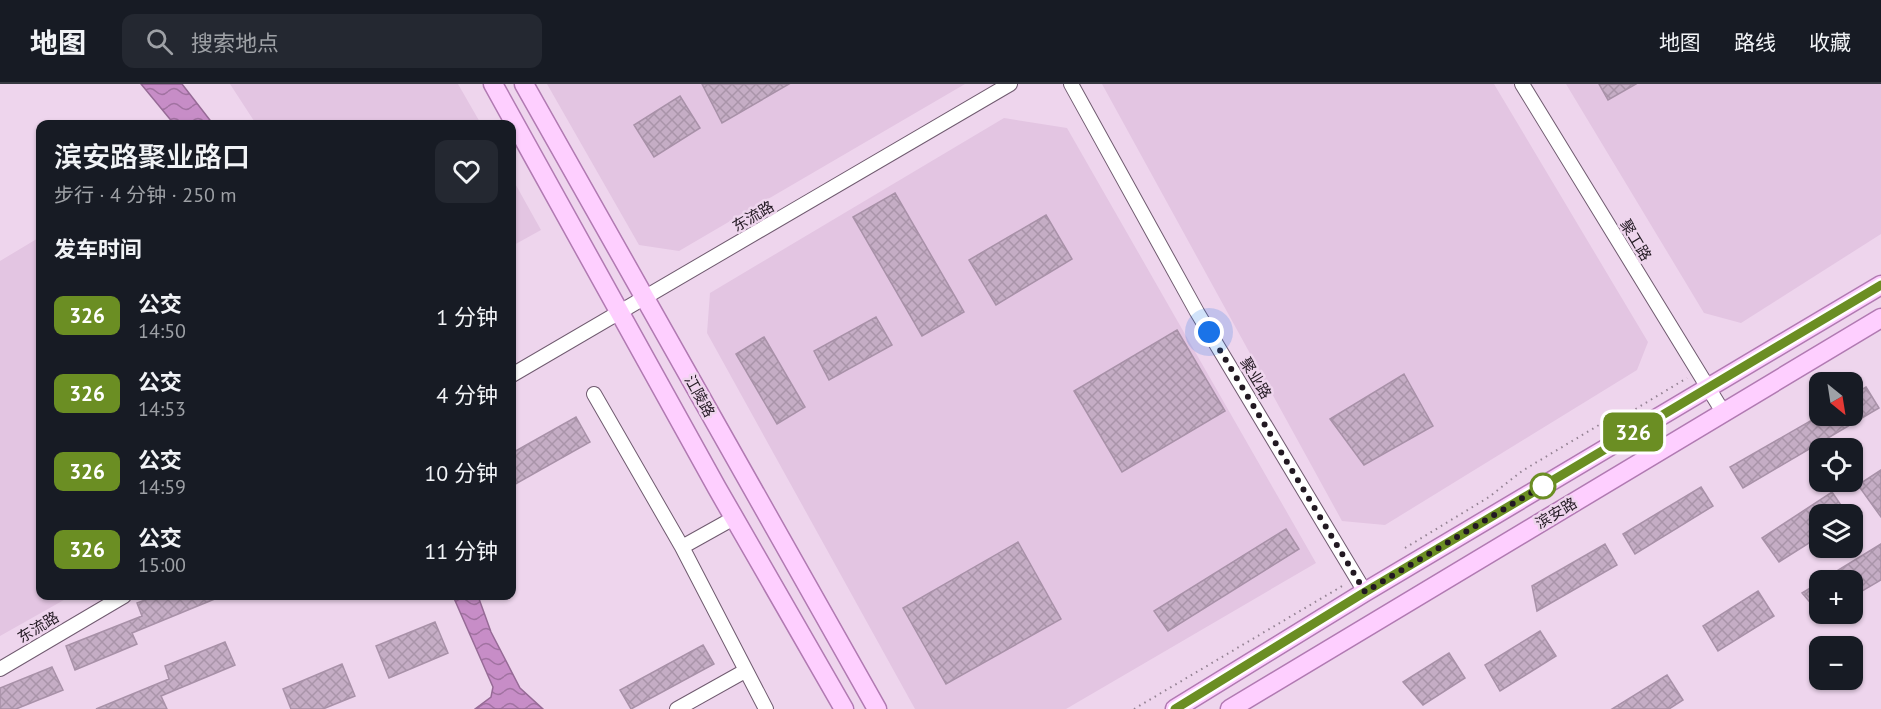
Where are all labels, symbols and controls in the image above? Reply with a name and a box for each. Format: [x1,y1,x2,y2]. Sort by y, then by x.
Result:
search box [122,14,542,68]
text: 地图 [30,24,86,61]
icon: search [143,25,176,58]
text: 搜索地点 [191,29,279,57]
text: 地图 [1659,29,1701,56]
text: 路线 [1734,29,1776,56]
text: 收藏 [1809,29,1851,56]
text: 滨安路聚业路口 [54,138,250,175]
button: heart [435,140,498,203]
text: 步行 · 4 分钟 · 250 m [54,182,237,208]
street label: 东流路 [729,197,777,235]
street label: 聚工路 [1616,216,1656,264]
text: 发车时间 [54,235,142,263]
text: 公交 [138,290,182,318]
text: 326 [69,302,105,329]
text: 1 分钟 [436,303,498,331]
your location [1194,317,1224,347]
text: 14:50 [138,318,186,344]
street label: 聚业路 [1236,354,1276,402]
text: 公交 [138,368,182,396]
street label: 江陵路 [681,372,719,420]
north arrow [1809,372,1863,426]
map controls [1809,372,1863,690]
text: 326 [69,380,105,407]
text: 4 分钟 [436,381,498,409]
text: 14:53 [138,396,186,422]
line badge: 326 [1598,412,1668,452]
text: 326 [1615,419,1651,446]
button: locate [1809,438,1863,492]
text: 公交 [138,446,182,474]
text: 326 [69,458,105,485]
text: 10 分钟 [424,459,498,487]
unlabelled marker [1530,473,1556,499]
text: 14:59 [138,474,186,500]
street label: 滨安路 [1532,493,1580,533]
button: layers [1809,504,1863,558]
text: 公交 [138,524,182,552]
text: 326 [69,536,105,563]
text: 11 分钟 [424,537,498,565]
text: 15:00 [138,552,186,578]
button: + [1809,570,1863,624]
street label: 东流路 [14,607,62,647]
button: − [1809,636,1863,690]

